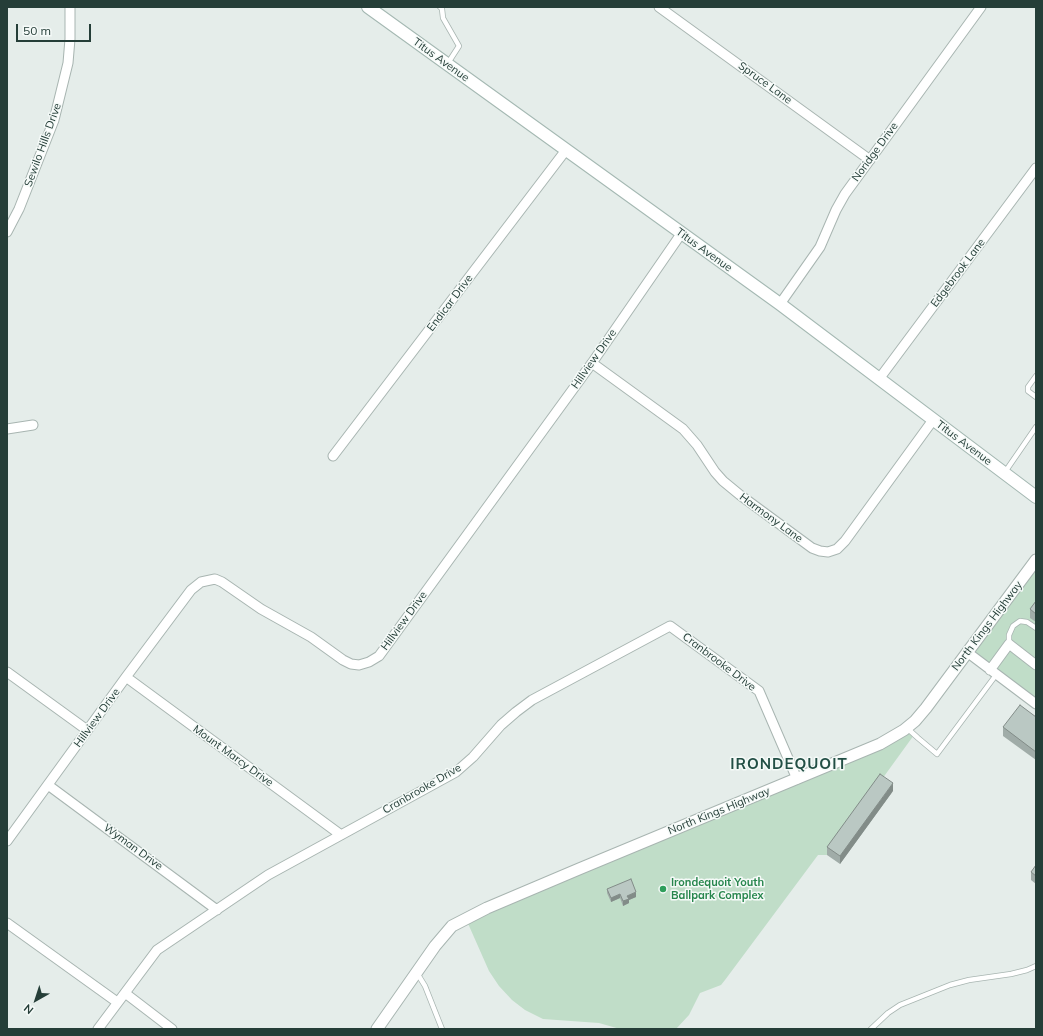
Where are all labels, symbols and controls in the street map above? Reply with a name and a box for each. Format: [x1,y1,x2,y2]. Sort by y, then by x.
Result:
scale bar [18,16,93,42]
text: 50 m [23,23,51,38]
street label: Titus Avenue [410,35,472,85]
street label: Spruce Lane [736,59,794,107]
street label: Sewilo Hills Drive [22,101,64,189]
street label: Noridge Drive [849,120,901,184]
street label: Titus Avenue [673,225,735,275]
street label: Edgebrook Lane [928,236,988,310]
street label: Endicar Drive [424,272,476,334]
street label: Hillview Drive [569,327,619,391]
street label: Titus Avenue [934,418,994,468]
street label: Harmony Lane [737,491,805,545]
street label: North Kings Highway [949,579,1025,673]
street label: Hillview Drive [378,589,430,653]
street label: Cranbrooke Drive [680,630,758,694]
street label: Hillview Drive [71,686,123,750]
street label: Mount Marcy Drive [190,722,276,790]
district label: IRONDEQUOIT [730,755,848,773]
street label: Cranbrooke Drive [380,761,464,817]
street label: North Kings Highway [666,784,772,838]
street label: Wyman Drive [101,821,165,873]
place label: Irondequoit Youth Ballpark Complex [671,876,764,902]
marker: Irondequoit Youth Ballpark Complex [658,884,668,894]
north arrow [16,980,56,1020]
text: N [21,1001,36,1017]

